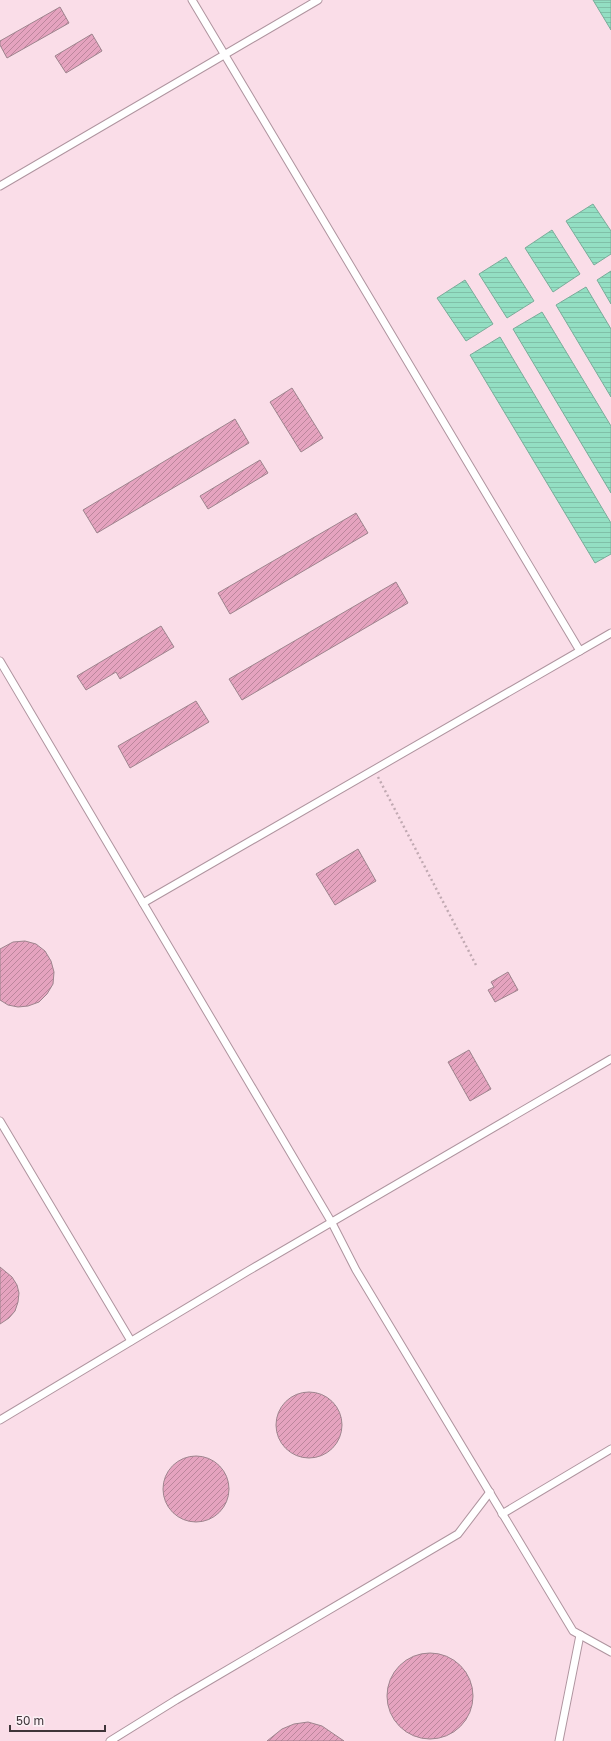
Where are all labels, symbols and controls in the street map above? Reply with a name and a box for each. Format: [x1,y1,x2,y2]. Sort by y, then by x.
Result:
scale bar [10,1707,105,1733]
text: 50 m [16,1713,44,1728]

